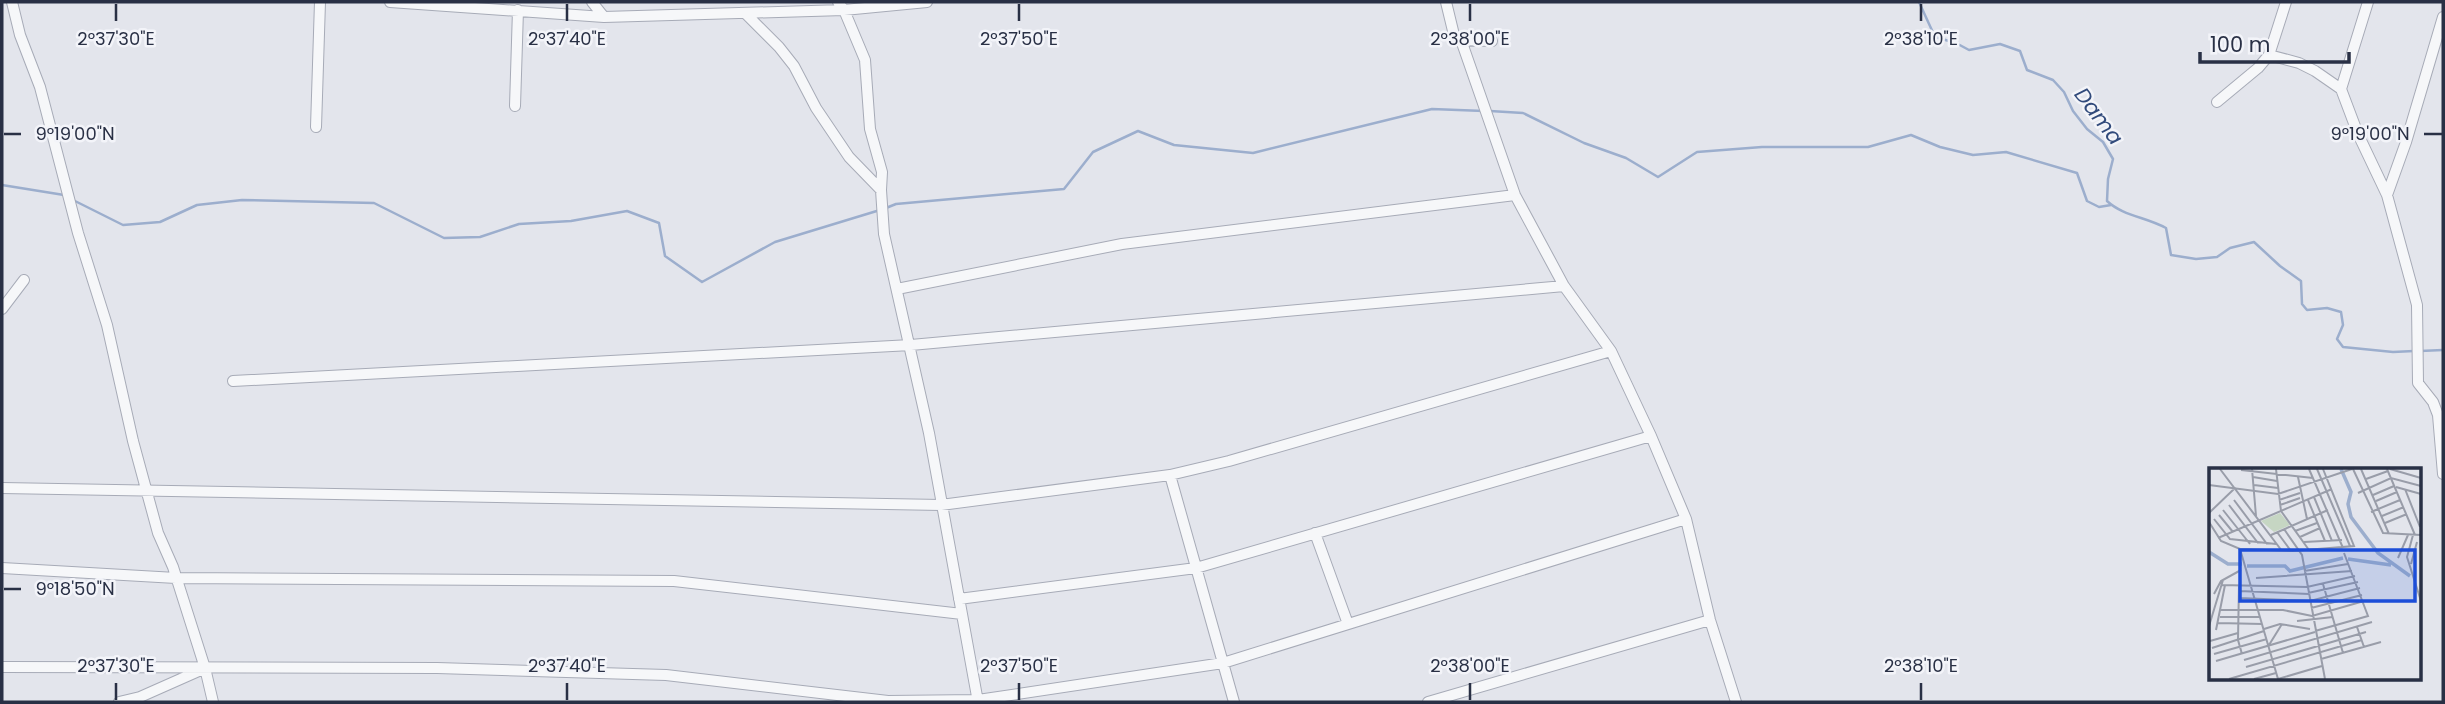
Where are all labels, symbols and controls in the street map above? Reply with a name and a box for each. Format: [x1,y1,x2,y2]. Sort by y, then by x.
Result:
scale bar [2200,21,2349,65]
text: 2°37'30"E [77,26,155,51]
text: 2°37'40"E [528,26,606,51]
text: 2°37'50"E [980,26,1058,51]
text: 2°38'00"E [1430,26,1510,51]
text: 2°38'10"E [1884,26,1958,51]
text: 100 m [2210,30,2270,59]
water label: Dama [2068,81,2130,151]
text: 9°19'00"N [35,121,115,146]
text: 9°19'00"N [2330,121,2410,146]
inset map [2209,468,2420,680]
text: 9°18'50"N [35,576,115,601]
text: 2°37'30"E [77,653,155,678]
text: 2°37'40"E [528,653,606,678]
text: 2°37'50"E [980,653,1058,678]
text: 2°38'00"E [1430,653,1510,678]
text: 2°38'10"E [1884,653,1958,678]

